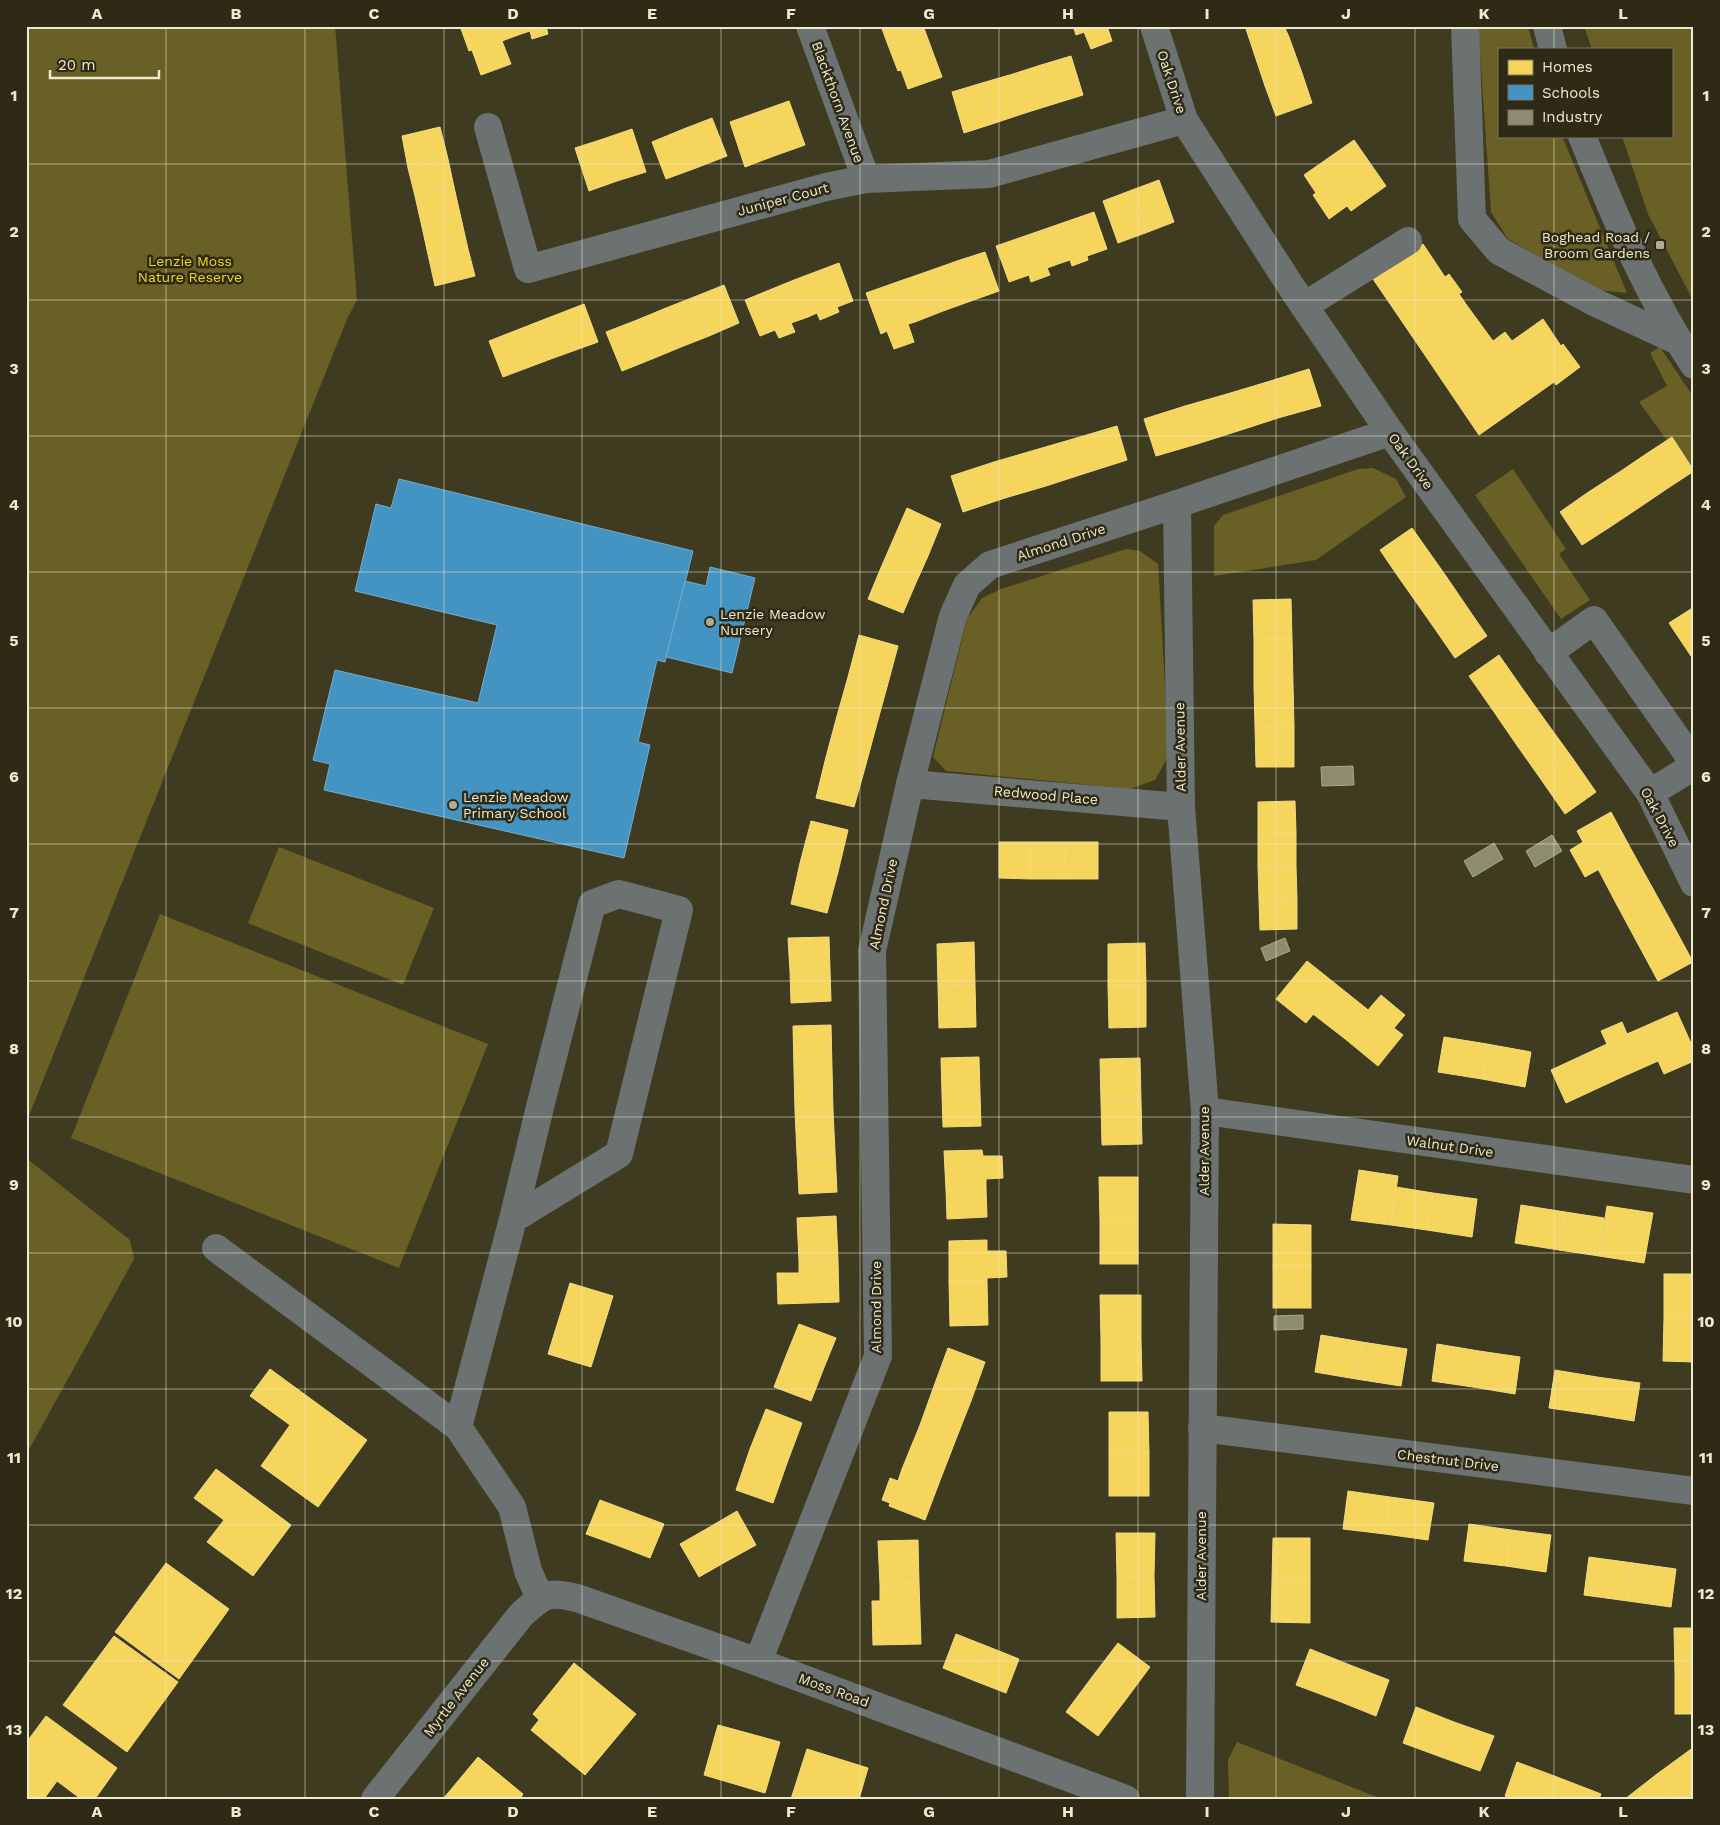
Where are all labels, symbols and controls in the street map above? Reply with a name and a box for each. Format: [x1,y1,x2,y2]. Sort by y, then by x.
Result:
text: A [92,4,103,23]
text: B [231,4,242,23]
text: C [369,4,380,23]
text: D [507,4,519,23]
text: E [647,4,657,23]
text: F [786,4,796,23]
text: G [923,4,935,23]
text: H [1062,4,1074,23]
text: I [1204,4,1210,23]
text: J [1341,4,1351,23]
text: K [1478,4,1490,23]
text: L [1618,4,1628,23]
street label: Blackthorn Avenue [809,39,867,165]
scale bar [50,48,159,80]
street label: Oak Drive [1154,48,1190,116]
legend [1498,48,1672,138]
text: 20 m [58,56,96,74]
text: Homes [1542,58,1593,76]
text: Schools [1542,84,1600,102]
text: 1 [11,86,17,105]
text: 1 [1703,86,1709,105]
text: Industry [1542,108,1603,126]
street label: Juniper Court [736,179,830,219]
text: 2 [9,222,19,241]
text: 2 [1701,222,1711,241]
place label: Boghead Road / Broom Gardens [1542,229,1650,261]
marker: Boghead Road / Broom Gardens [1654,239,1666,251]
park label: Lenzie Moss Nature Reserve [138,253,242,285]
text: 3 [9,359,19,378]
text: 3 [1701,359,1711,378]
street label: Oak Drive [1385,430,1437,492]
text: 4 [9,495,19,514]
text: 4 [1701,495,1711,514]
street label: Almond Drive [1015,520,1107,564]
place label: Lenzie Meadow Nursery [720,606,826,638]
marker: Lenzie Meadow Nursery [704,616,716,628]
text: 5 [9,631,19,650]
text: 5 [1701,631,1711,650]
street label: Alder Avenue [1171,702,1189,792]
text: 6 [9,767,19,786]
text: 6 [1701,767,1711,786]
street label: Redwood Place [993,782,1099,808]
street label: Oak Drive [1638,784,1682,850]
place label: Lenzie Meadow Primary School [463,789,569,821]
marker: Lenzie Meadow Primary School [447,799,459,811]
street label: Almond Drive [866,857,900,951]
text: 7 [9,903,19,922]
text: 7 [1701,903,1711,922]
text: 8 [9,1039,19,1058]
text: 8 [1701,1039,1711,1058]
street label: Alder Avenue [1196,1106,1212,1196]
street label: Walnut Drive [1405,1132,1495,1160]
text: 9 [9,1175,19,1194]
text: 9 [1701,1175,1711,1194]
street label: Almond Drive [868,1261,884,1353]
text: 10 [5,1312,23,1331]
text: 10 [1697,1312,1715,1331]
street label: Chestnut Drive [1396,1446,1500,1474]
text: 11 [7,1448,21,1467]
text: 11 [1699,1448,1713,1467]
street label: Alder Avenue [1193,1511,1209,1601]
text: 12 [6,1584,22,1603]
text: 12 [1698,1584,1714,1603]
street label: Myrtle Avenue [420,1654,492,1740]
street label: Moss Road [797,1670,871,1710]
text: 13 [6,1720,22,1739]
text: 13 [1698,1720,1714,1739]
text: A [92,1802,103,1821]
text: B [231,1802,242,1821]
text: C [369,1802,380,1821]
text: D [507,1802,519,1821]
text: E [647,1802,657,1821]
text: F [786,1802,796,1821]
text: G [923,1802,935,1821]
text: H [1062,1802,1074,1821]
text: I [1204,1802,1210,1821]
text: J [1341,1802,1351,1821]
text: K [1478,1802,1490,1821]
text: L [1618,1802,1628,1821]

